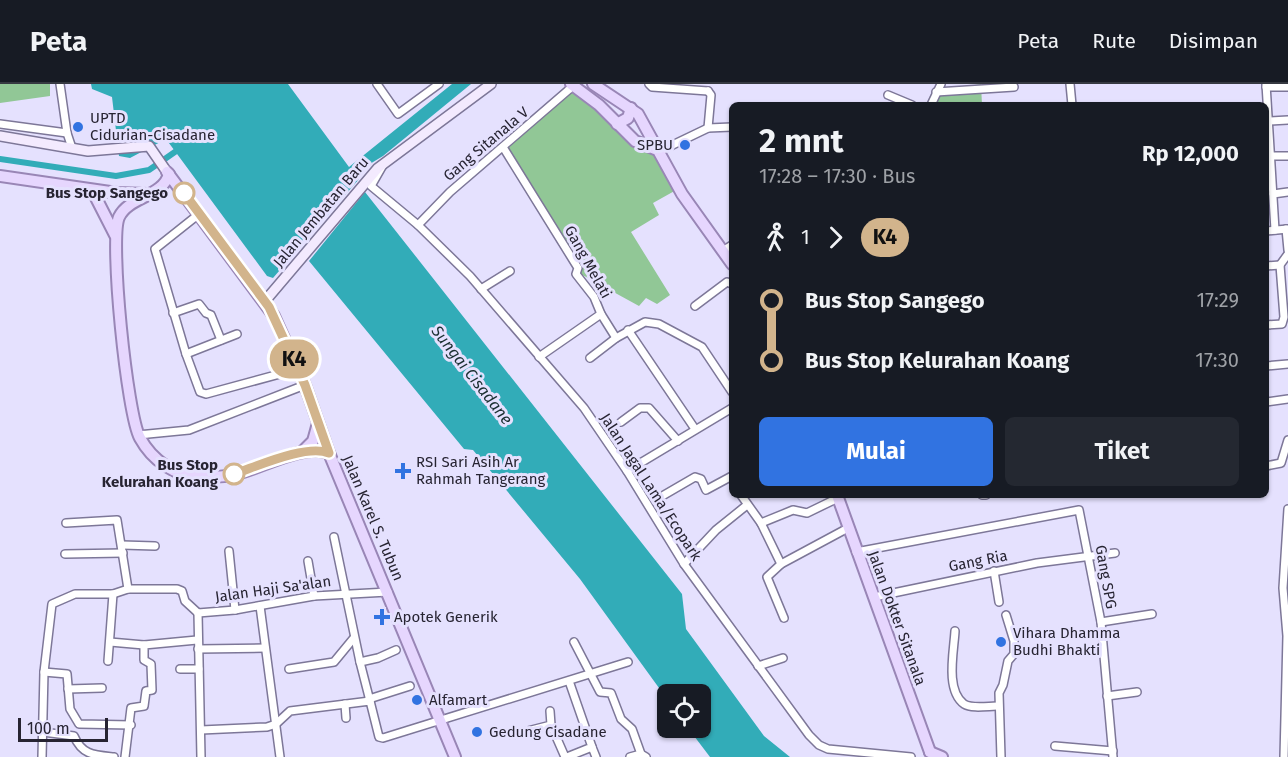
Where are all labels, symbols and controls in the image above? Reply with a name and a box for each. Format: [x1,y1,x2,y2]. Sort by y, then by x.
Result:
text: Peta [30,25,87,58]
text: Peta [1017,28,1059,54]
text: Rute [1092,28,1136,54]
text: Disimpan [1169,28,1258,54]
street label: Gang Sitanala V [440,103,533,185]
place label: UPTD Cidurian-Cisadane [90,109,215,144]
marker: UPTD Cidurian-Cisadane [71,120,85,134]
text: 2 mnt [759,121,844,161]
place label: SPBU [637,136,673,154]
marker: SPBU [678,138,692,152]
text: Rp 12,000 [1142,140,1239,167]
street label: Jalan Jembatan Baru [270,153,372,271]
text: 17:28 – 17:30 · Bus [759,164,915,188]
marker: Bus Stop Sangego [173,182,195,204]
place label: Bus Stop Sangego [46,184,168,202]
icon: walk [759,221,792,254]
icon: forward [819,221,852,254]
street label: Gang Melati [561,223,615,301]
text: K4 [873,224,897,250]
text: 1 [801,225,810,249]
text: Bus Stop Sangego [805,287,984,314]
text: 17:29 [1196,288,1239,312]
water label: Sungai Cisadane [427,321,516,428]
line badge: K4 [267,340,321,378]
text: K4 [282,346,306,372]
text: Bus Stop Kelurahan Koang [805,347,1069,374]
text: 17:30 [1195,348,1239,372]
street label: Jalan Jagal Lama/Ecopark [597,410,706,564]
button: Mulai [759,417,993,486]
button: Tiket [1005,417,1239,486]
street label: Jalan Karel S. Tubun [338,453,408,583]
place label: RSI Sari Asih Ar Rahmah Tangerang [416,453,546,488]
place label: Bus Stop Kelurahan Koang [102,456,219,491]
marker: RSI Sari Asih Ar Rahmah Tangerang [394,462,412,480]
marker: Bus Stop Kelurahan Koang [223,463,245,485]
street label: Gang SPG [1092,544,1120,610]
street label: Gang Ria [947,546,1009,576]
street label: Jalan Dokter Sitanala [864,548,930,688]
street label: Jalan Haji Sa'alan [214,572,332,606]
place label: Apotek Generik [394,608,498,626]
marker: Apotek Generik [375,610,389,624]
place label: Vihara Dhamma Budhi Bhakti [1013,624,1120,659]
marker: Vihara Dhamma Budhi Bhakti [994,635,1008,649]
map controls [657,684,711,738]
button: locate [657,684,711,738]
place label: Alfamart [429,691,488,709]
marker: Alfamart [410,693,424,707]
scale bar [18,715,108,742]
text: 100 m [27,719,70,738]
place label: Gedung Cisadane [489,723,607,741]
marker: Gedung Cisadane [470,725,484,739]

